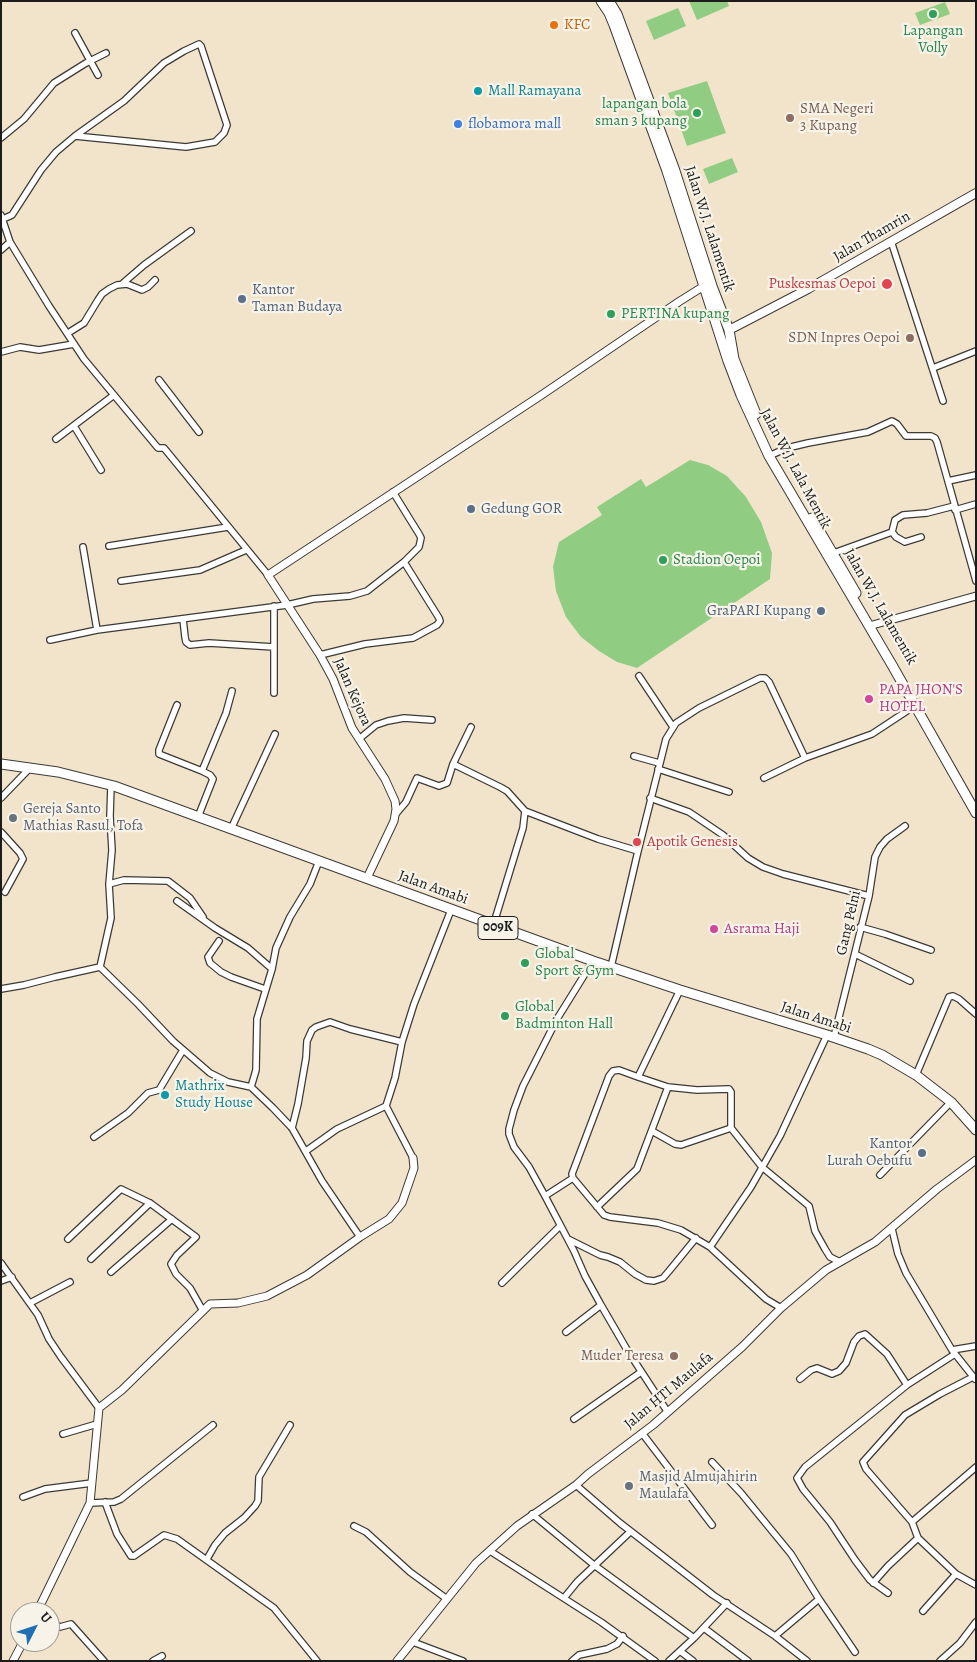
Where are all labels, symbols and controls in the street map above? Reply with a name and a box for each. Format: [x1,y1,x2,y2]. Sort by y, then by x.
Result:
marker: Lapangan Volly [927,8,939,20]
place label: KFC [564,16,590,34]
marker: KFC [548,19,560,31]
place label: Lapangan Volly [903,22,963,57]
place label: Mall Ramayana [488,82,582,100]
marker: Mall Ramayana [472,85,484,97]
place label: lapangan bola sman 3 kupang [595,95,687,130]
place label: SMA Negeri 3 Kupang [800,100,874,135]
marker: lapangan bola sman 3 kupang [691,107,703,119]
marker: SMA Negeri 3 Kupang [784,112,796,124]
place label: flobamora mall [468,115,561,133]
marker: flobamora mall [452,118,464,130]
street label: Jalan W.J. Lalamentik [680,164,738,294]
street label: Jalan Thamrin [830,208,914,266]
place label: Puskesmas Oepoi [768,275,876,293]
marker: Puskesmas Oepoi [880,277,894,291]
place label: Kantor Taman Budaya [252,281,342,316]
marker: Kantor Taman Budaya [236,293,248,305]
place label: PERTINA kupang [621,305,729,323]
marker: PERTINA kupang [605,308,617,320]
place label: SDN Inpres Oepoi [788,329,900,347]
marker: SDN Inpres Oepoi [904,332,916,344]
street label: Jalan W.J. Lala Mentik [756,406,834,532]
place label: Gedung GOR [481,500,562,518]
marker: Gedung GOR [465,503,477,515]
street label: Jalan W.J. Lalamentik [839,546,921,668]
place label: Stadion Oepoi [673,551,761,569]
marker: Stadion Oepoi [657,554,669,566]
place label: GraPARI Kupang [707,602,811,620]
marker: GraPARI Kupang [815,605,827,617]
street label: Jalan Kejora [329,655,375,729]
place label: PAPA JHON'S HOTEL [879,681,963,716]
marker: PAPA JHON'S HOTEL [863,693,875,705]
place label: Gereja Santo Mathias Rasul, Tofa [23,800,143,835]
marker: Gereja Santo Mathias Rasul, Tofa [7,812,19,824]
place label: Apotik Genesis [647,833,738,851]
marker: Apotik Genesis [631,836,643,848]
street label: Jalan Amabi [396,867,470,909]
street label: Gang Pelni [833,889,865,957]
road number: 009K [478,916,518,940]
place label: Asrama Haji [724,920,800,938]
marker: Asrama Haji [708,923,720,935]
place label: Global Sport & Gym [535,945,614,980]
marker: Global Sport & Gym [519,957,531,969]
place label: Global Badminton Hall [515,998,613,1033]
street label: Jalan Amabi [778,998,854,1038]
marker: Global Badminton Hall [499,1010,511,1022]
place label: Mathrix Study House [175,1077,253,1112]
marker: Mathrix Study House [159,1089,171,1101]
place label: Kantor Lurah Oebufu [827,1135,912,1170]
marker: Kantor Lurah Oebufu [916,1147,928,1159]
place label: Muder Teresa [581,1347,664,1365]
street label: Jalan HTI Maulafa [621,1348,717,1434]
marker: Muder Teresa [668,1350,680,1362]
place label: Masjid Almujahirin Maulafa [639,1468,757,1503]
marker: Masjid Almujahirin Maulafa [623,1480,635,1492]
north arrow [10,1602,60,1652]
text: U [36,1608,56,1627]

